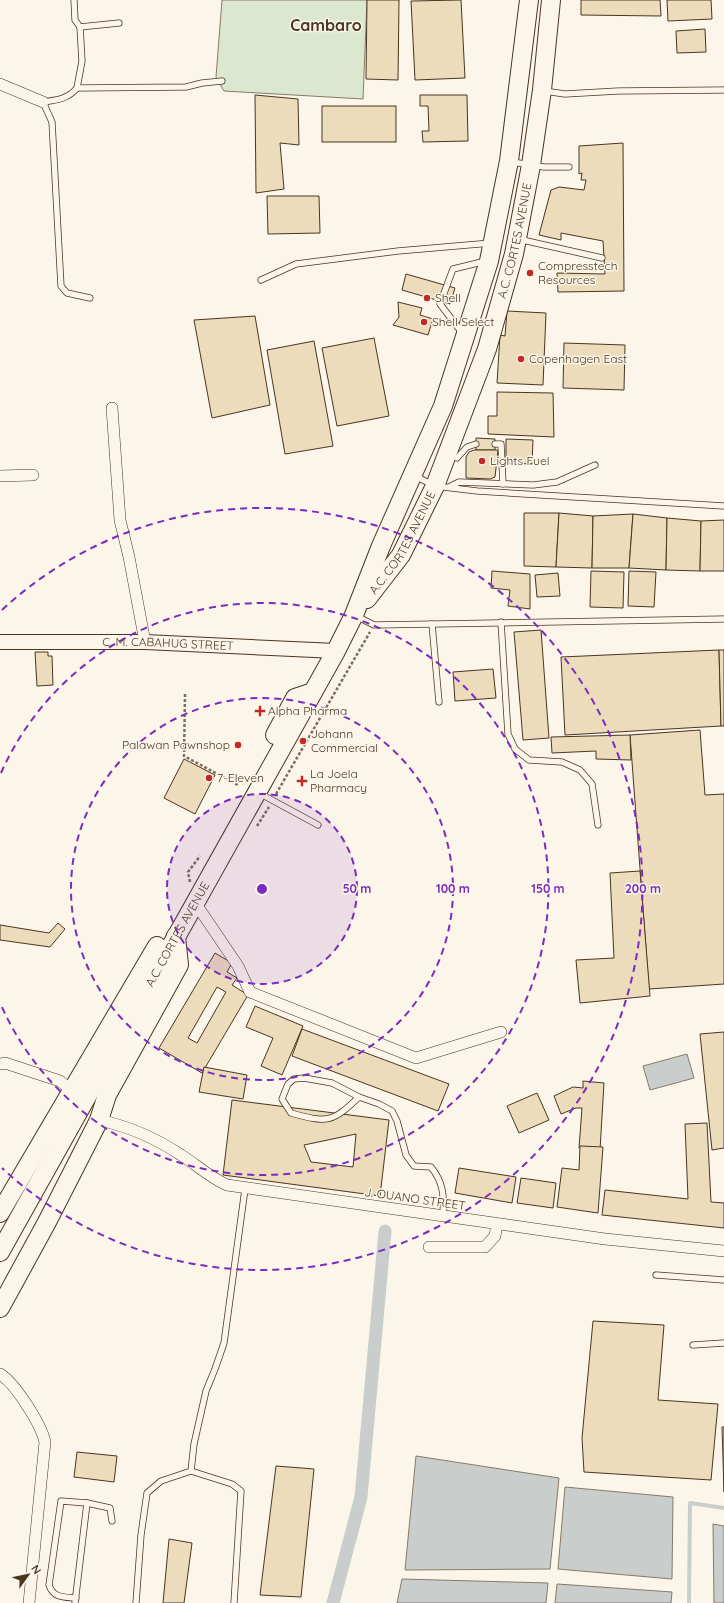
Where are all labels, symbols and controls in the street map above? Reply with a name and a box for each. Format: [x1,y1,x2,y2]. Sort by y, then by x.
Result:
district label: Cambaro [290,15,362,35]
street label: A.C. CORTES AVENUE [494,181,534,300]
place label: Compresstech Resources [538,258,618,287]
marker: Compresstech Resources [525,268,535,278]
place label: Shell [435,290,461,305]
marker: Shell [422,293,432,303]
place label: Shell Select [432,314,494,329]
marker: Shell Select [419,317,429,327]
place label: Copenhagen East [529,351,627,366]
marker: Copenhagen East [516,354,526,364]
place label: Lights Fuel [490,453,549,468]
marker: Lights Fuel [477,456,487,466]
street label: A.C. CORTES AVENUE [366,488,438,597]
street label: C. M. CABAHUG STREET [102,634,234,653]
place label: Alpha Pharma [268,703,347,718]
marker: Alpha Pharma [255,706,265,716]
place label: Johann Commercial [311,726,378,755]
marker: Johann Commercial [298,736,308,746]
place label: Palawan Pawnshop [122,737,230,752]
marker: Palawan Pawnshop [233,740,243,750]
place label: La Joela Pharmacy [310,766,367,795]
place label: 7-Eleven [217,770,264,785]
marker: 7-Eleven [204,773,214,783]
marker: La Joela Pharmacy [297,776,307,786]
street label: A.C. CORTES AVENUE [142,879,213,989]
text: 50 m [343,881,371,896]
text: 100 m [436,881,470,896]
text: 150 m [531,881,565,896]
text: 200 m [625,881,661,896]
centre of rings [255,882,269,896]
street label: J. OUANO STREET [364,1184,467,1213]
north arrow [8,1555,48,1595]
text: N [28,1562,44,1577]

